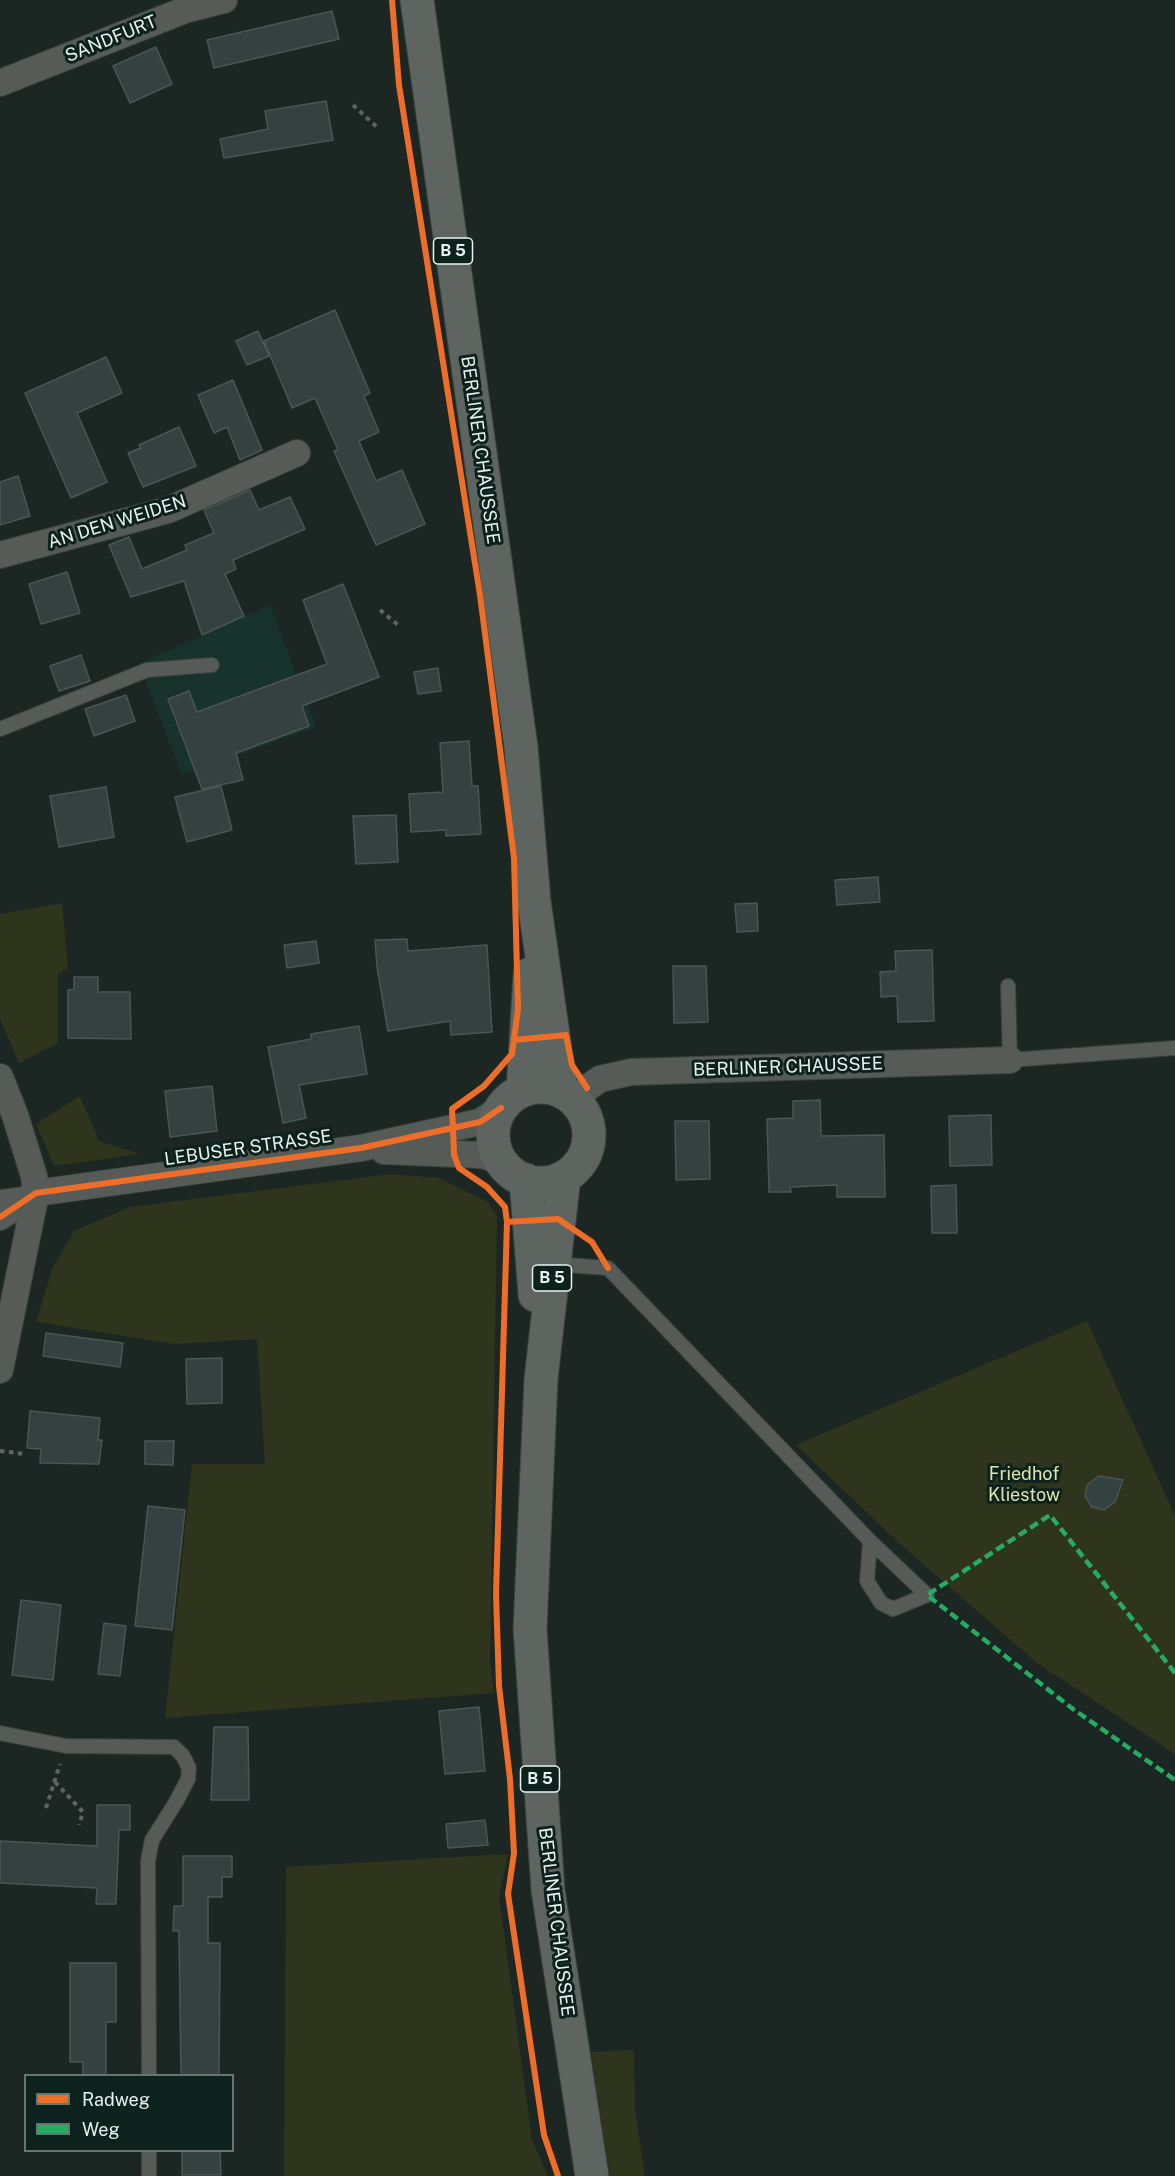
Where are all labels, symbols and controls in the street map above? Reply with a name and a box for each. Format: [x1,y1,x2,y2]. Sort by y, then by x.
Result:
street label: SANDFURT [62,11,160,67]
road number: B 5 [434,238,472,264]
street label: BERLINER CHAUSSEE [456,354,504,546]
street label: AN DEN WEIDEN [45,491,189,553]
street label: BERLINER CHAUSSEE [693,1053,883,1081]
street label: LEBUSER STRASSE [163,1126,333,1170]
road number: B 5 [532,1265,572,1291]
park label: Friedhof Kliestow [988,1463,1060,1506]
road number: B 5 [520,1766,560,1792]
street label: BERLINER CHAUSSEE [534,1826,578,2018]
legend [24,2074,234,2152]
text: Radweg [82,2089,150,2110]
text: Weg [82,2119,120,2140]

